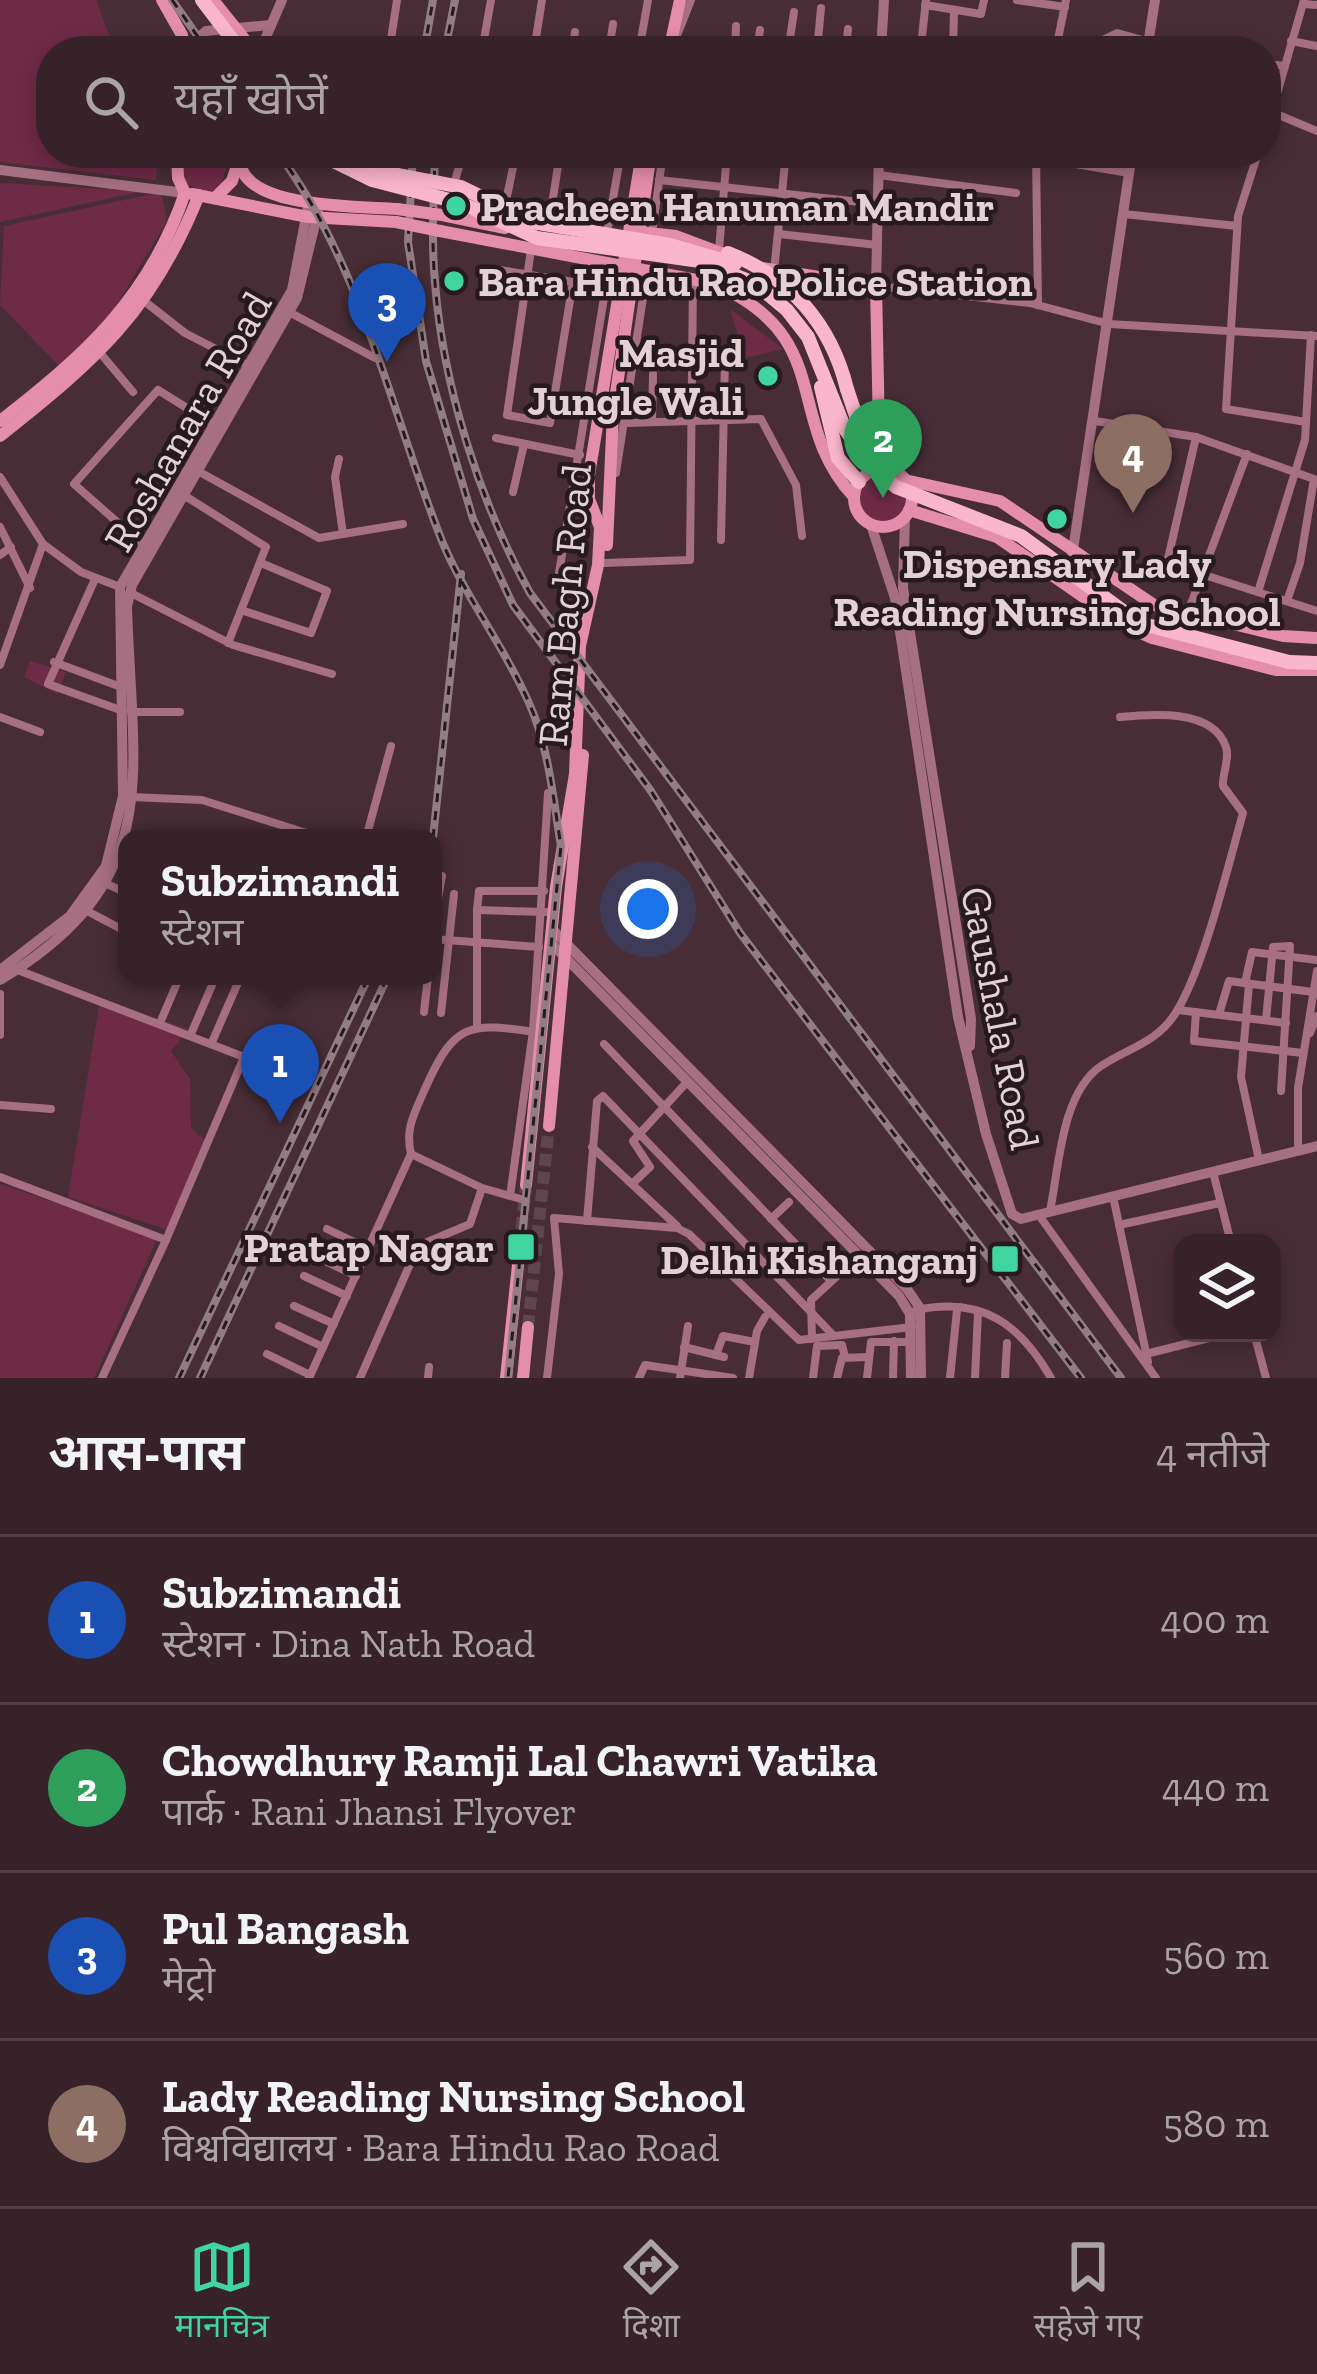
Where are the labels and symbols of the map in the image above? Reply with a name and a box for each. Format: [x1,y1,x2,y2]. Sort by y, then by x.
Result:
place label: Pracheen Hanuman Mandir [480,181,994,232]
marker: Pracheen Hanuman Mandir [443,193,469,219]
place label: Bara Hindu Rao Police Station [478,256,1033,307]
pin: 3 [348,263,426,362]
marker: Bara Hindu Rao Police Station [441,268,467,294]
street label: Roshanara Road [93,282,282,560]
place label: Masjid Jungle Wali [527,327,744,426]
marker: Masjid Jungle Wali [755,363,781,389]
pin: 2 [844,399,922,498]
pin: 4 [1094,414,1172,513]
street label: Ram Bagh Road [527,462,602,749]
marker: Dispensary Lady Reading Nursing School [1044,506,1070,532]
place label: Dispensary Lady Reading Nursing School [833,538,1281,637]
your location [618,879,678,939]
street label: Gaushala Road [950,882,1051,1154]
pin: 1 [241,1024,319,1123]
place label: Pratap Nagar [244,1222,494,1273]
marker: Pratap Nagar [505,1231,537,1263]
place label: Delhi Kishanganj [660,1234,978,1285]
marker: Delhi Kishanganj [989,1243,1021,1275]

